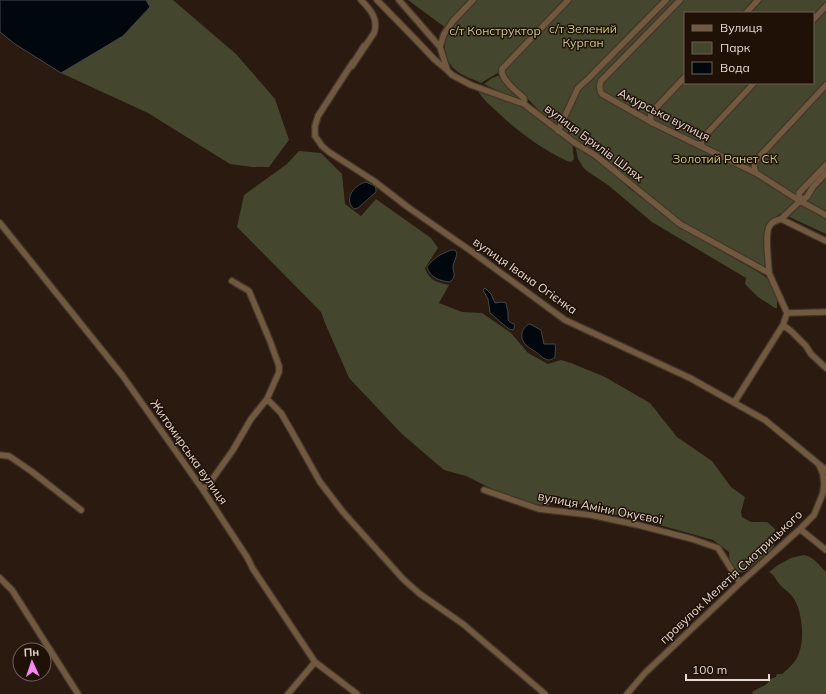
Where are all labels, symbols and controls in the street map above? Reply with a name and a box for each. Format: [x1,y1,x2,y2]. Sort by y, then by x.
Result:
legend [684,12,814,84]
text: Вулиця [720,20,762,35]
park label: с/т Зелений Курган [549,21,617,50]
park label: с/т Конструктор [449,23,541,38]
text: Парк [720,40,751,55]
text: Вода [720,60,750,75]
street label: Амурська вулиця [616,85,713,144]
street label: вулиця Брилів Шлях [542,101,647,185]
park label: Золотий Ранет СК [672,151,778,166]
street label: вулиця Івана Огієнка [470,234,580,317]
street label: Житомирська вулиця [148,396,231,507]
street label: вулиця Аміни Окуєвої [537,488,665,527]
street label: провулок Мелетія Смотрицького [656,507,805,647]
north arrow [12,642,52,682]
text: Пн [23,645,40,659]
scale bar [686,656,769,682]
text: 100 m [692,662,727,677]

